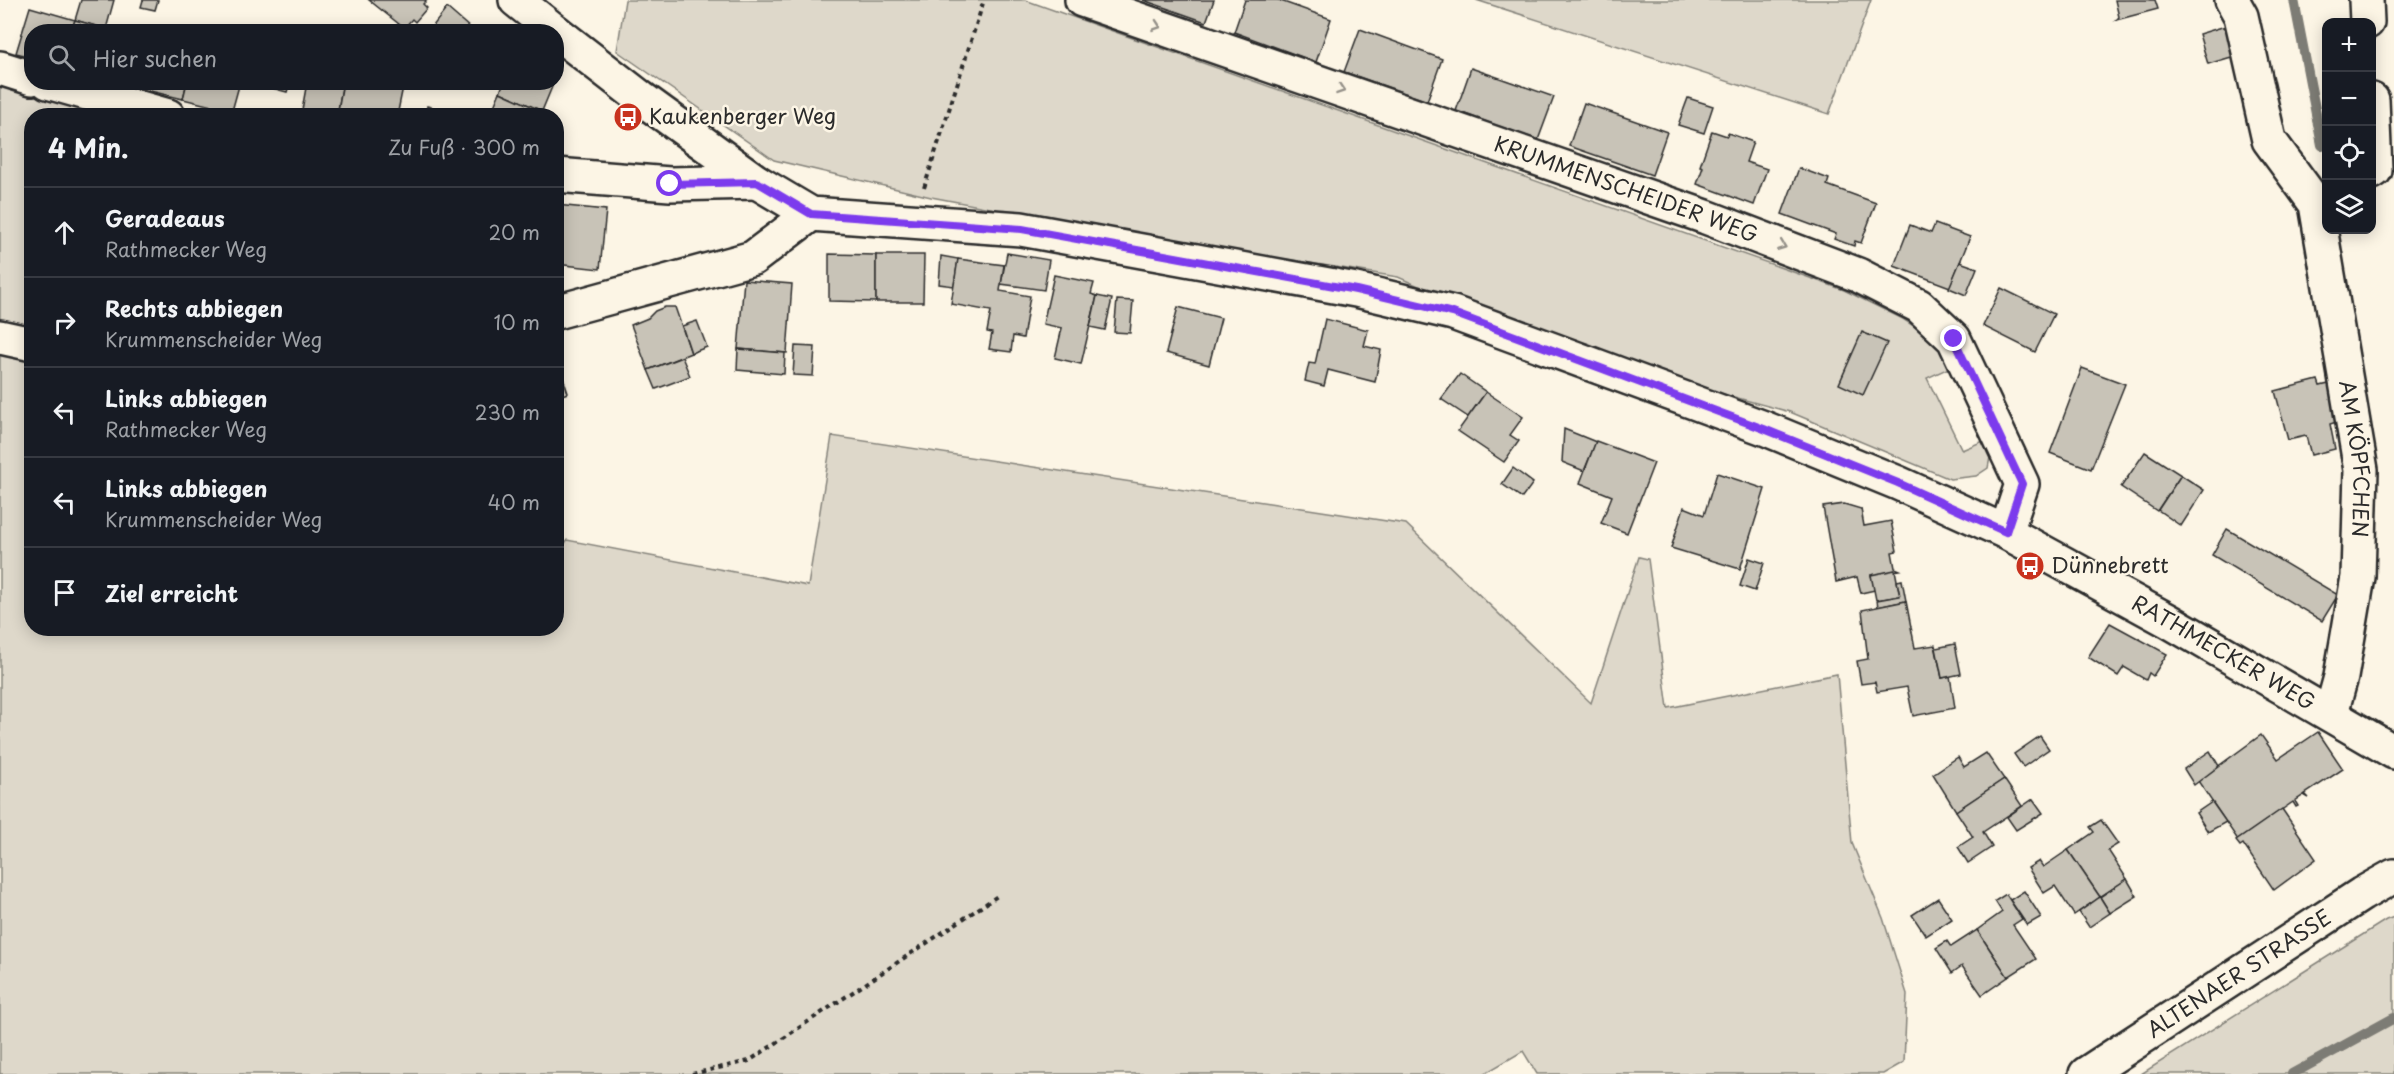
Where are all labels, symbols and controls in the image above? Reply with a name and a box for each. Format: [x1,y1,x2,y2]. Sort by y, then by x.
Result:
map controls [2322,18,2376,234]
button: + [2322,18,2376,72]
one-way arrow [1151,19,1162,32]
search box [24,24,564,90]
icon: search [45,41,78,74]
text: Hier suchen [93,41,217,74]
button: − [2322,72,2376,126]
one-way arrow [1335,83,1346,96]
place label: Kaukenberger Weg [649,99,836,131]
bus stop icon: Kaukenberger Weg [612,101,644,133]
button: locate [2322,126,2376,180]
street label: KRUMMENSCHEIDER WEG [1490,127,1763,249]
text: 4 Min. [48,128,128,167]
text: Zu Fuß · 300 m [388,132,540,162]
route start [656,170,682,196]
button: layers [2322,180,2376,234]
text: Geradeaus [105,201,225,234]
icon: ahead [48,216,81,249]
text: 20 m [488,217,540,247]
text: Rathmecker Weg [105,234,267,264]
one-way arrow [1777,239,1787,252]
text: Rechts abbiegen [105,291,283,324]
icon: right [48,306,81,339]
text: 10 m [493,307,540,337]
text: Krummenscheider Weg [105,324,322,354]
route end [1940,325,1966,351]
street label: AM KÖPFCHEN [2332,378,2380,538]
text: Links abbiegen [105,381,267,414]
icon: left [48,396,81,429]
text: 230 m [475,397,540,427]
text: Rathmecker Weg [105,414,267,444]
text: Links abbiegen [105,471,267,504]
icon: left [48,486,81,519]
text: 40 m [488,487,540,517]
text: Krummenscheider Weg [105,504,322,534]
place label: Dünnebrett [2051,548,2169,580]
bus stop icon: Dünnebrett [2014,550,2046,582]
icon: arrive [48,576,81,609]
text: Ziel erreicht [105,576,238,609]
street label: RATHMECKER WEG [2127,586,2322,717]
street label: ALTENAER STRASSE [2139,900,2337,1044]

